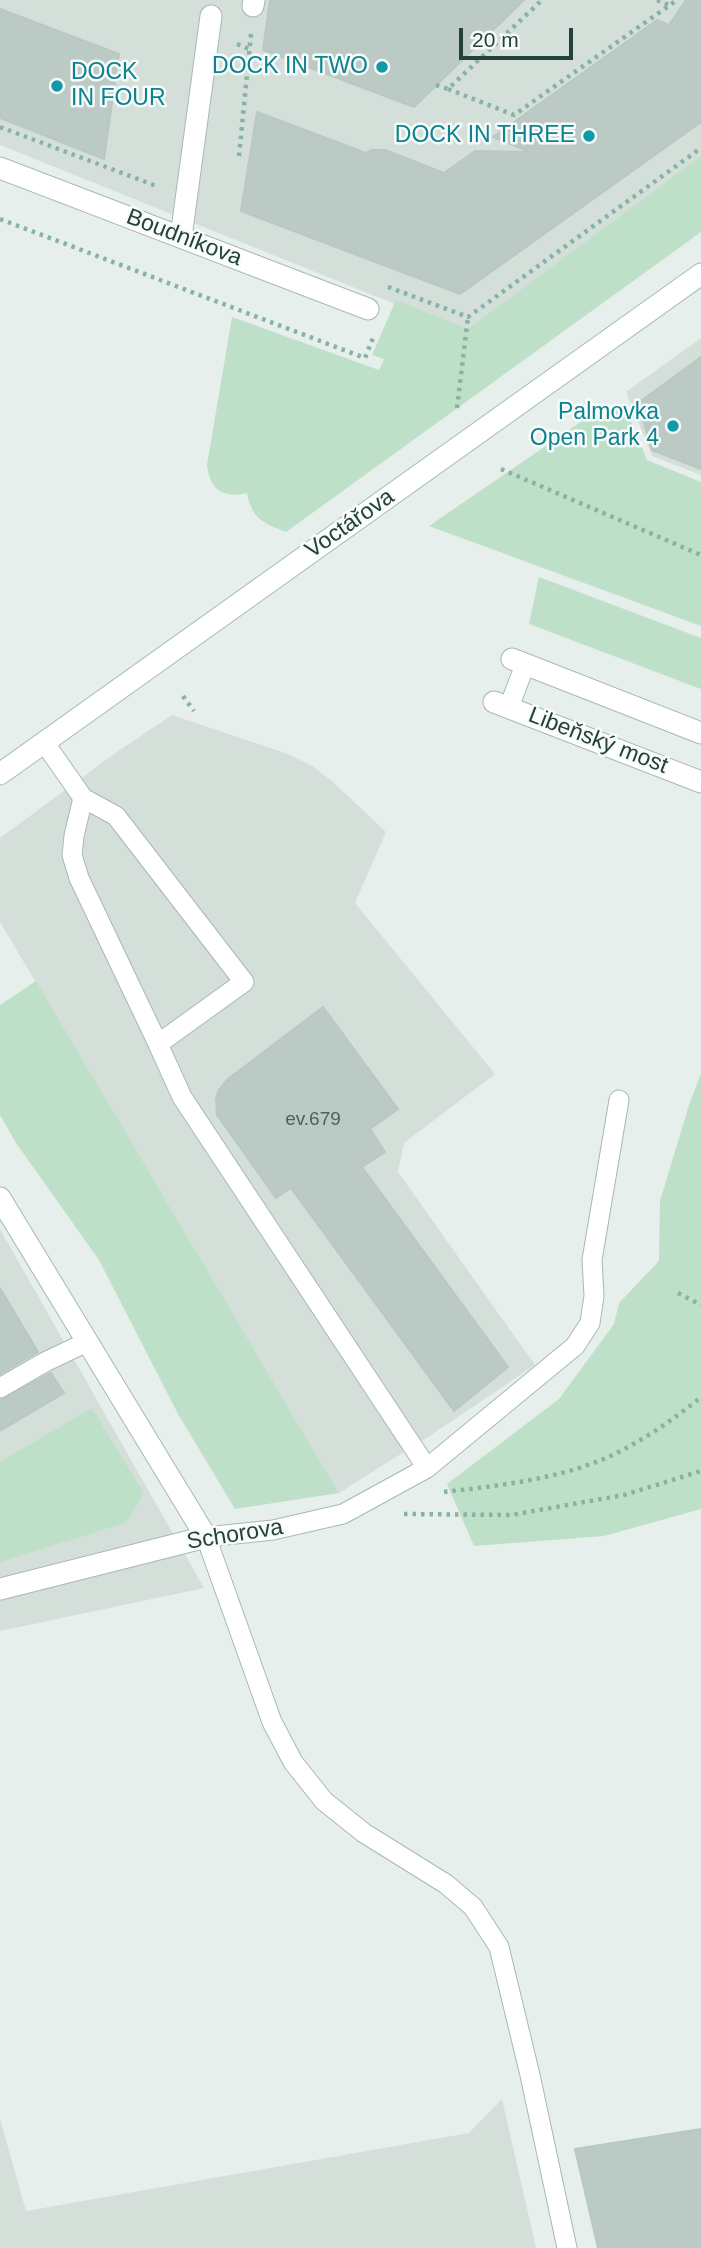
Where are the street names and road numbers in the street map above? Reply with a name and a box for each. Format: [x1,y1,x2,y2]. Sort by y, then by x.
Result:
street label: Boudníkova [122,203,246,273]
street label: Voctářova [300,483,400,565]
street label: Libeňský most [524,702,672,780]
street label: Schorova [185,1514,285,1556]

